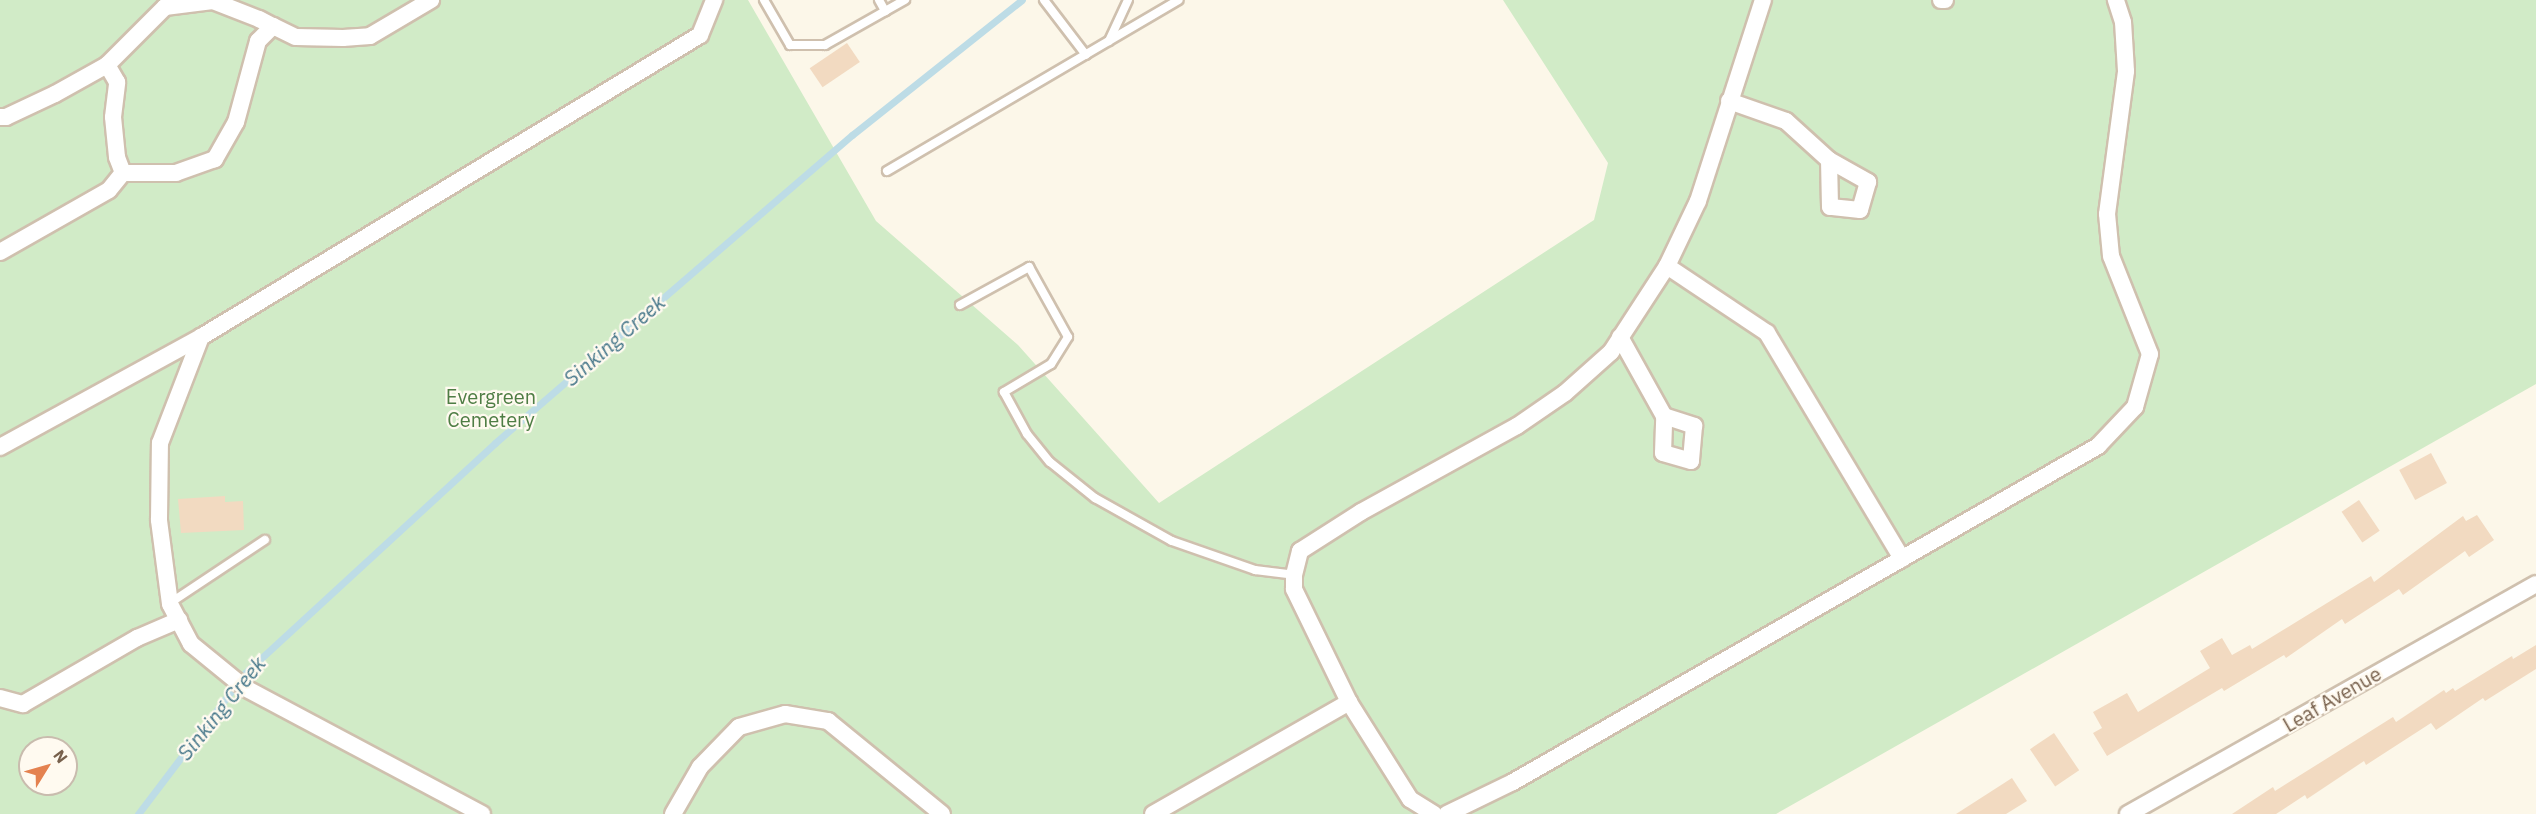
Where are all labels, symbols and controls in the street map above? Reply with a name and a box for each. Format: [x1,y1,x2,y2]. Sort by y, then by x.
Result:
water label: Sinking Creek [558,289,670,391]
park label: Evergreen Cemetery [446,384,536,431]
water label: Sinking Creek [172,651,270,765]
street label: Leaf Avenue [2279,661,2385,737]
north arrow [18,736,78,796]
text: N [49,746,72,767]

